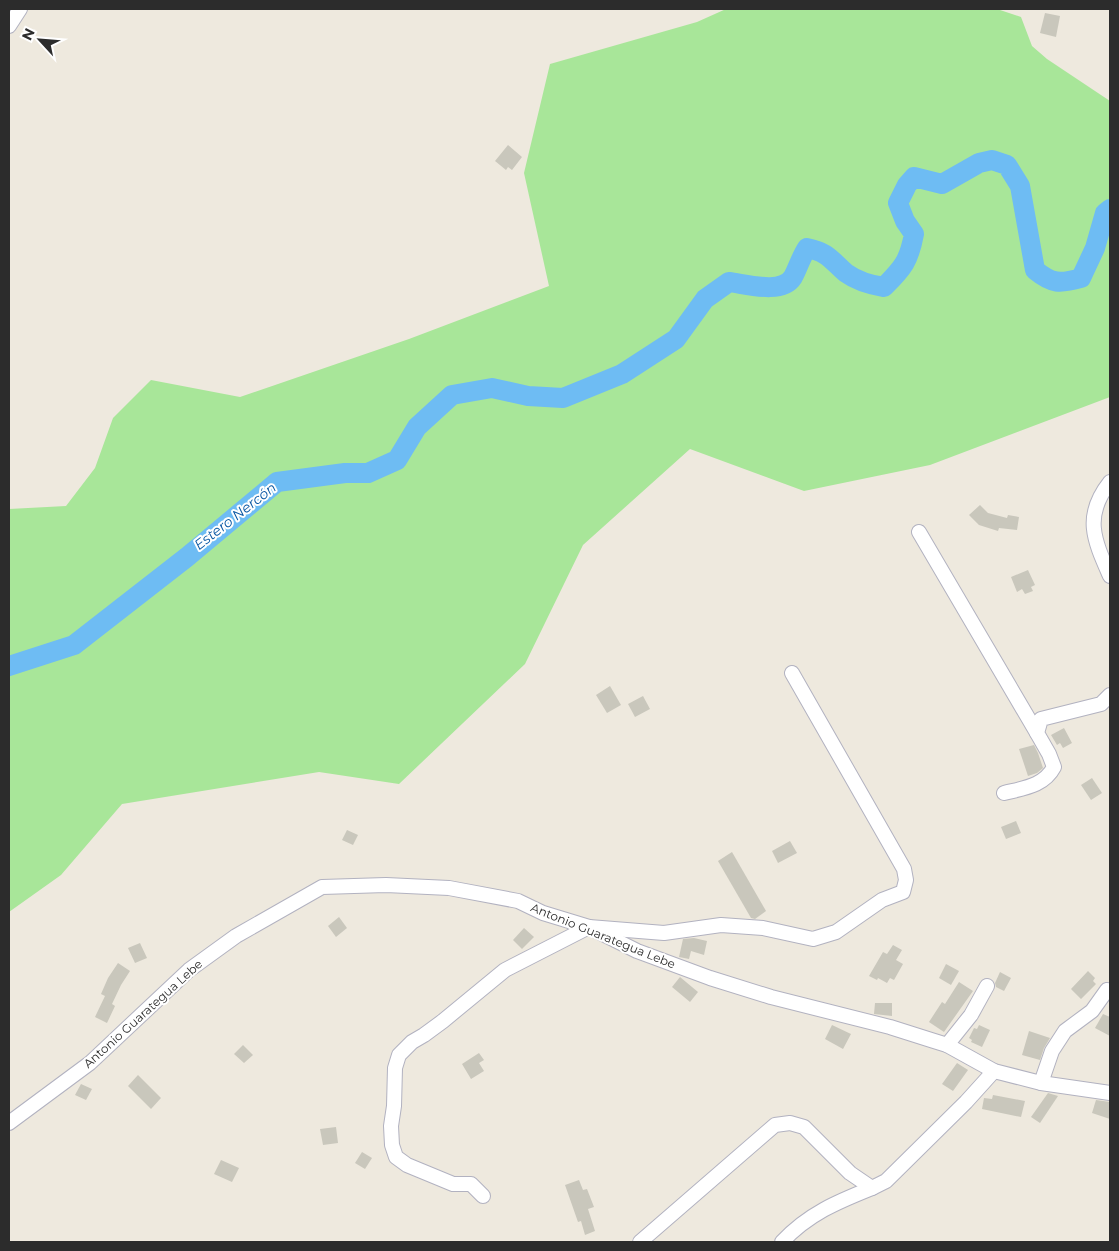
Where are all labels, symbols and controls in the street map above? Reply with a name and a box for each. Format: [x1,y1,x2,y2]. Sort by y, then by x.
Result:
north arrow [15,15,65,65]
text: N [18,25,39,43]
water label: Estero Nercón [190,478,280,554]
street label: Antonio Guarategua Lebe [529,900,678,971]
street label: Antonio Guarategua Lebe [80,956,205,1071]

